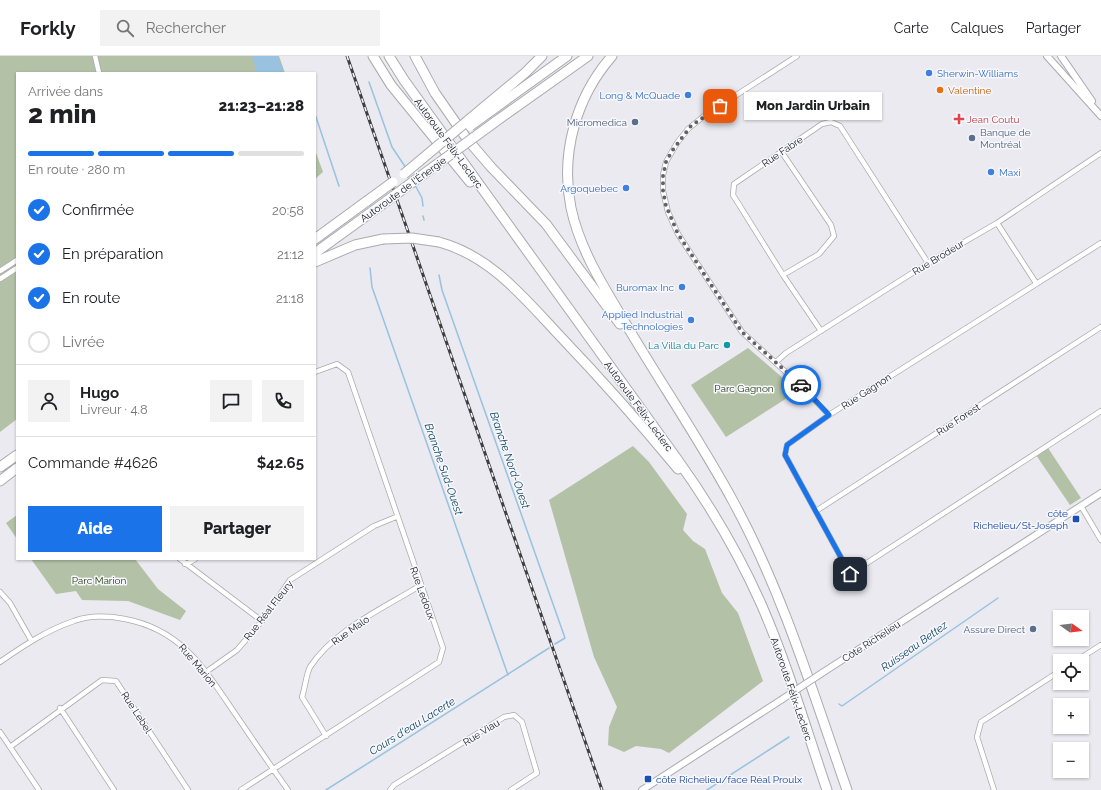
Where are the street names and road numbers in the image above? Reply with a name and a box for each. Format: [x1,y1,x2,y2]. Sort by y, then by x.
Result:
street label: Autoroute Félix-Leclerc [412,96,485,191]
street label: Rue Fabre [760,134,805,169]
street label: Autoroute de l'Énergie [358,155,448,224]
street label: Rue Brodeur [910,237,967,277]
street label: Autoroute Félix-Leclerc [602,359,675,454]
street label: Rue Gagnon [839,371,893,412]
street label: Rue Forest [934,401,983,438]
street label: Rue Ledoux [408,565,437,621]
street label: Rue Réal Fleury [242,578,295,642]
street label: Rue Malo [329,613,371,647]
street label: Côte Richelieu [840,619,902,664]
street label: Autoroute Félix-Leclerc [769,636,815,743]
street label: Rue Marion [177,642,219,689]
street label: Rue Lebel [119,689,154,735]
street label: Rue Viau [461,717,502,748]

